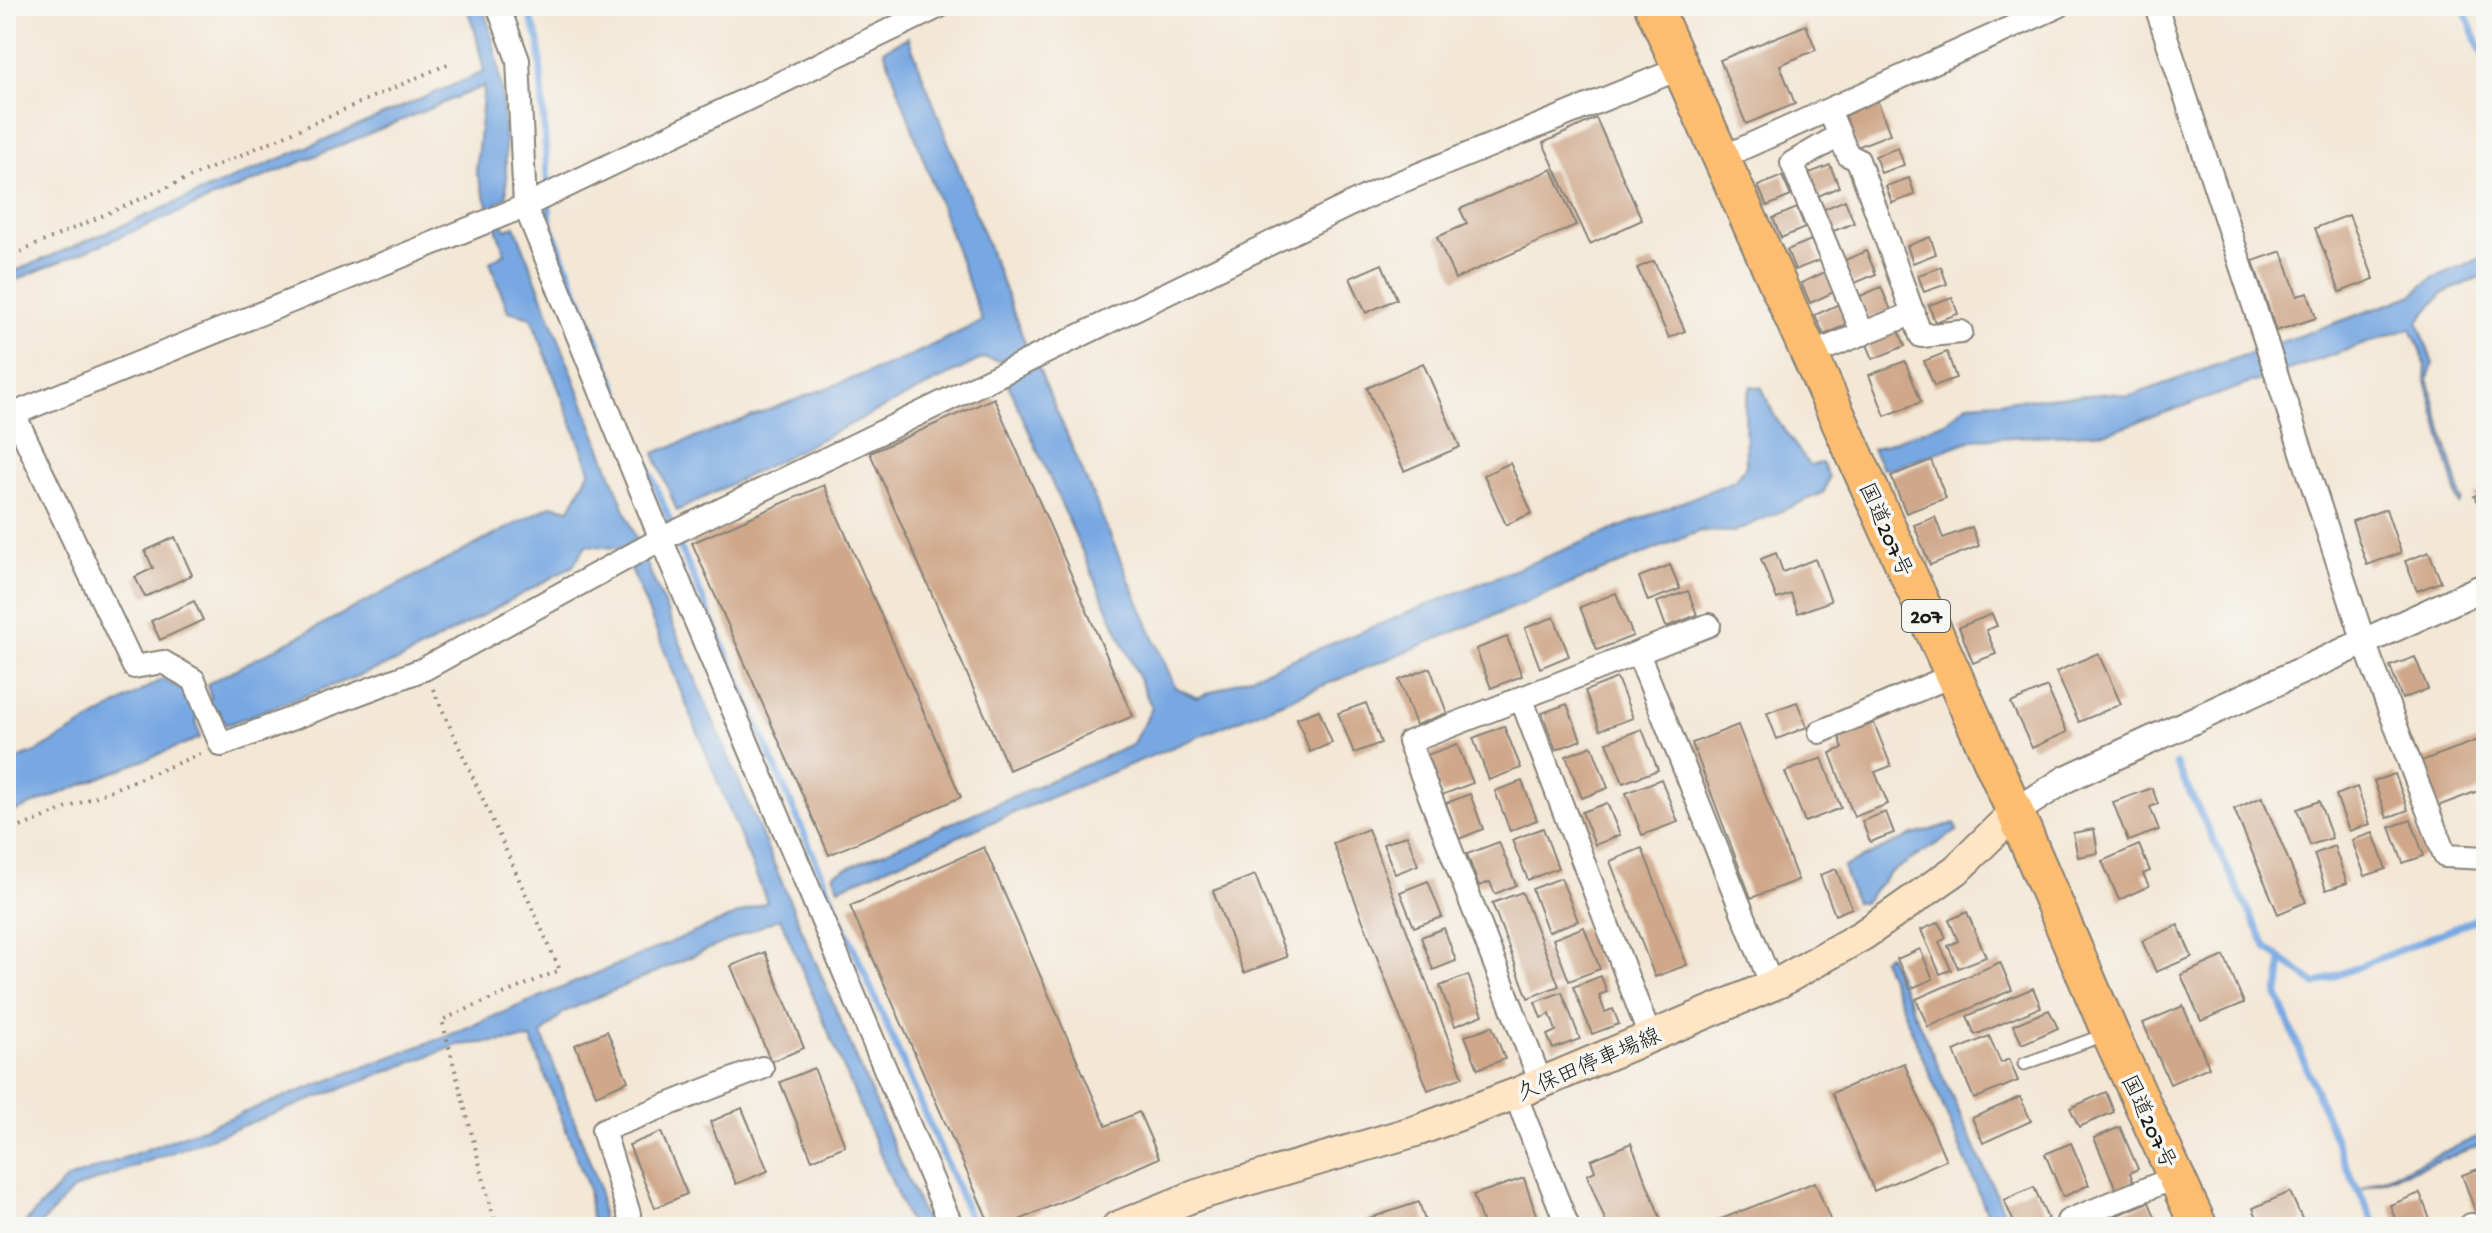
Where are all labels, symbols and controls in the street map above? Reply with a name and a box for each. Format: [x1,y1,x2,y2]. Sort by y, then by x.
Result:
street label: 国道207号 [1851,479,1917,582]
road number: 207 [1902,600,1950,632]
street label: 久保田停車場線 [1513,1023,1666,1109]
street label: 国道207号 [2113,1071,2180,1174]

